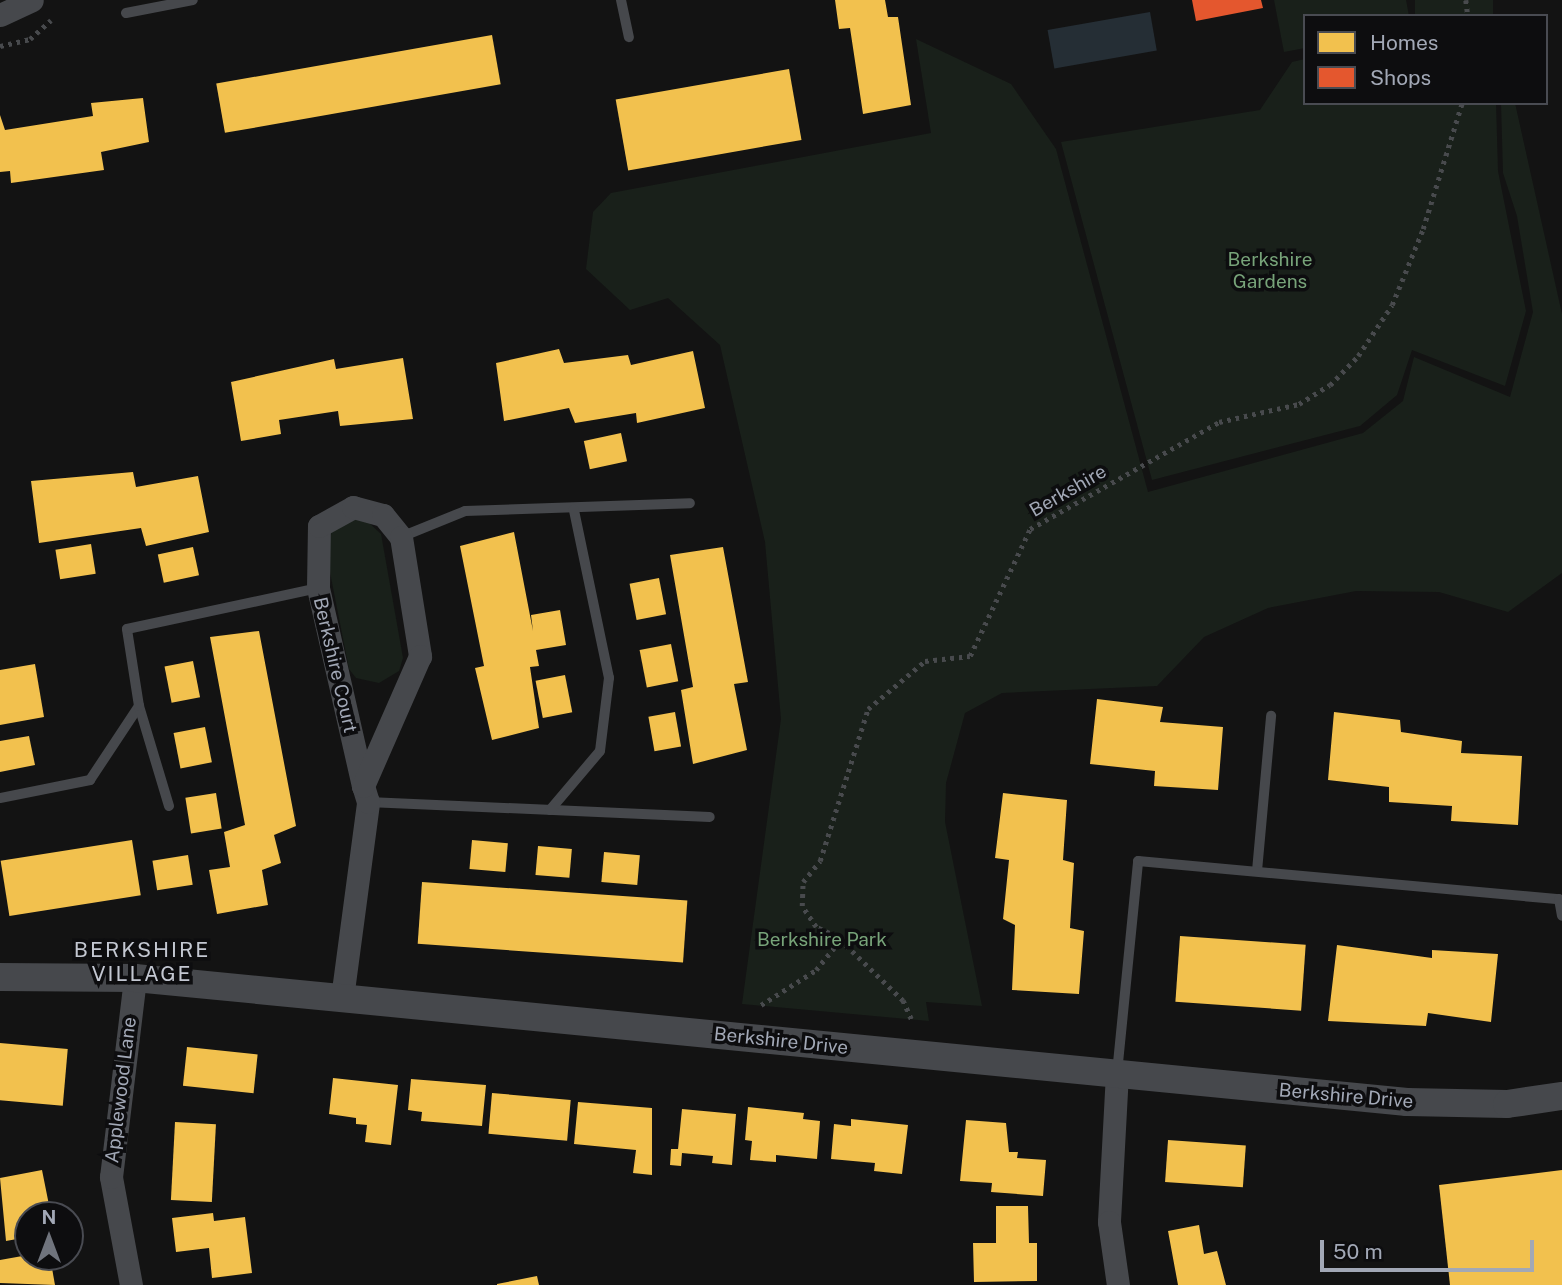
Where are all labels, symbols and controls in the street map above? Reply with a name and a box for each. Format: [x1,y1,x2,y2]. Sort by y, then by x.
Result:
legend [1303,14,1548,105]
text: Homes [1370,30,1438,55]
text: Shops [1370,65,1431,90]
park label: Berkshire Gardens [1228,249,1312,293]
street label: Berkshire [1026,460,1110,522]
street label: Berkshire Court [308,595,362,735]
park label: Berkshire Park [757,929,887,951]
district label: BERKSHIRE VILLAGE [75,937,209,987]
street label: Applewood Lane [101,1016,141,1164]
street label: Berkshire Drive [713,1023,849,1059]
street label: Berkshire Drive [1278,1079,1414,1113]
north arrow [14,1201,84,1271]
text: N [42,1206,56,1228]
scale bar [1324,1226,1538,1270]
text: 50 m [1333,1239,1383,1264]

